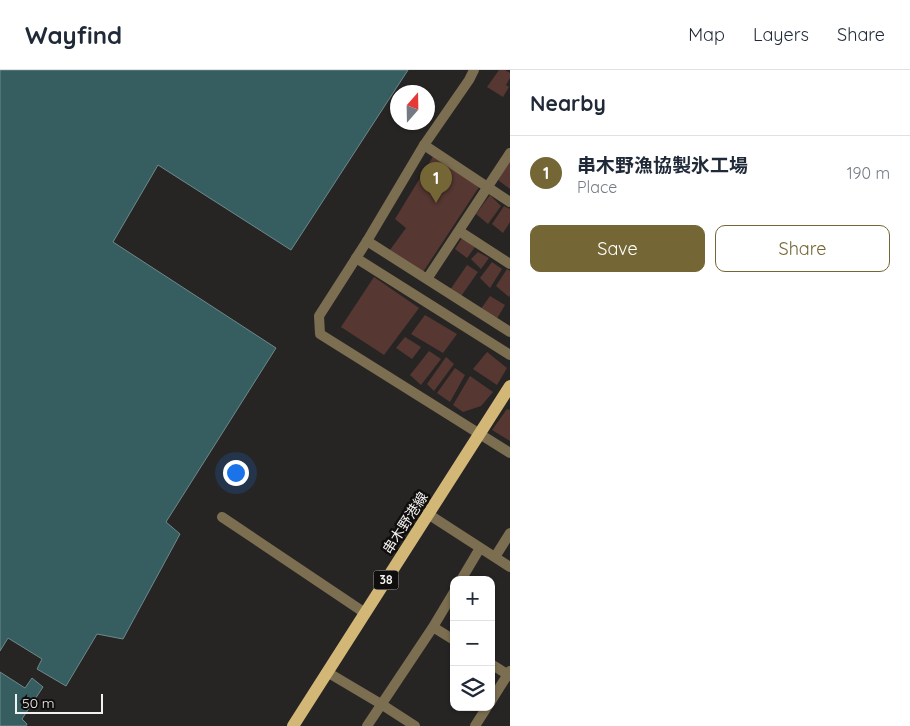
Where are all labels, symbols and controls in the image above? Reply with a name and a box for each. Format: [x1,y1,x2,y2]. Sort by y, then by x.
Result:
text: Wayfind [25,20,122,50]
text: Map [688,23,725,46]
text: Layers [753,23,809,46]
text: Share [837,23,885,46]
north arrow [390,85,435,130]
text: Nearby [530,90,606,116]
text: 串木野漁協製氷工場 [577,153,748,177]
pin: 1 [420,162,452,203]
text: 1 [543,163,549,183]
text: 190 m [847,163,890,183]
text: Place [577,177,617,197]
button: Save [530,225,705,272]
button: Share [715,225,890,272]
your location [223,460,249,486]
street label: 串木野港線 [378,489,432,557]
road number: 38 [374,570,398,590]
map controls [450,576,495,711]
button: + [450,576,495,621]
button: − [450,621,495,666]
button: layers [450,666,495,711]
scale bar [15,691,102,714]
text: 50 m [22,694,55,712]

